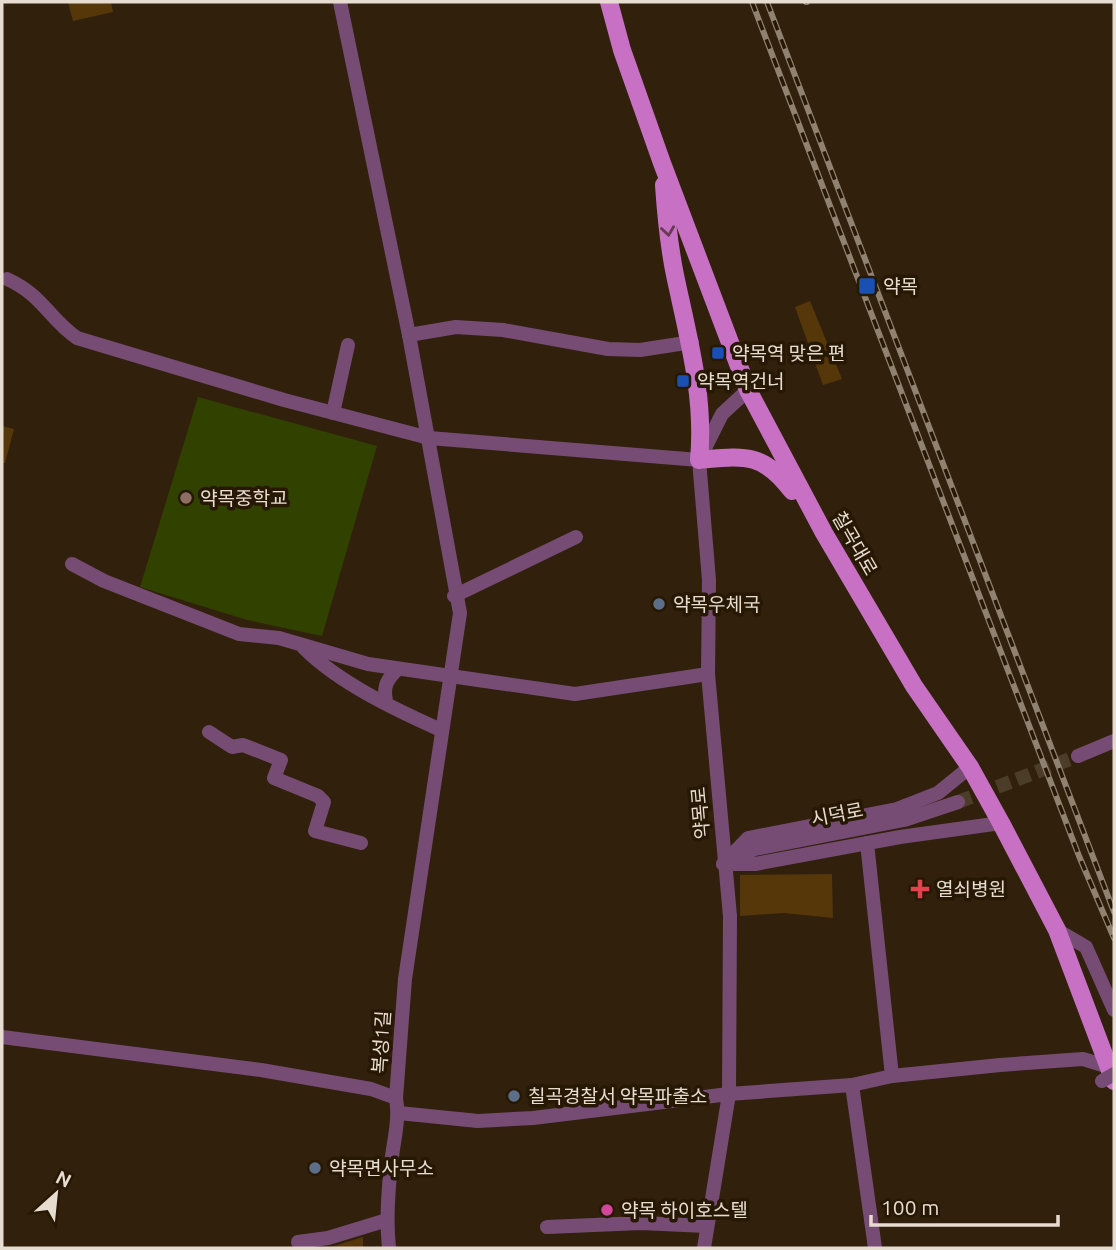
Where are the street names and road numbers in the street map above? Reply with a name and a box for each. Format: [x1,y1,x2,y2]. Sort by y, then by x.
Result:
street label: 칠곡대로 [828,507,882,579]
street label: 약목로 [687,786,713,840]
street label: 시덕로 [809,798,865,830]
street label: 복성1길 [368,1010,394,1074]

